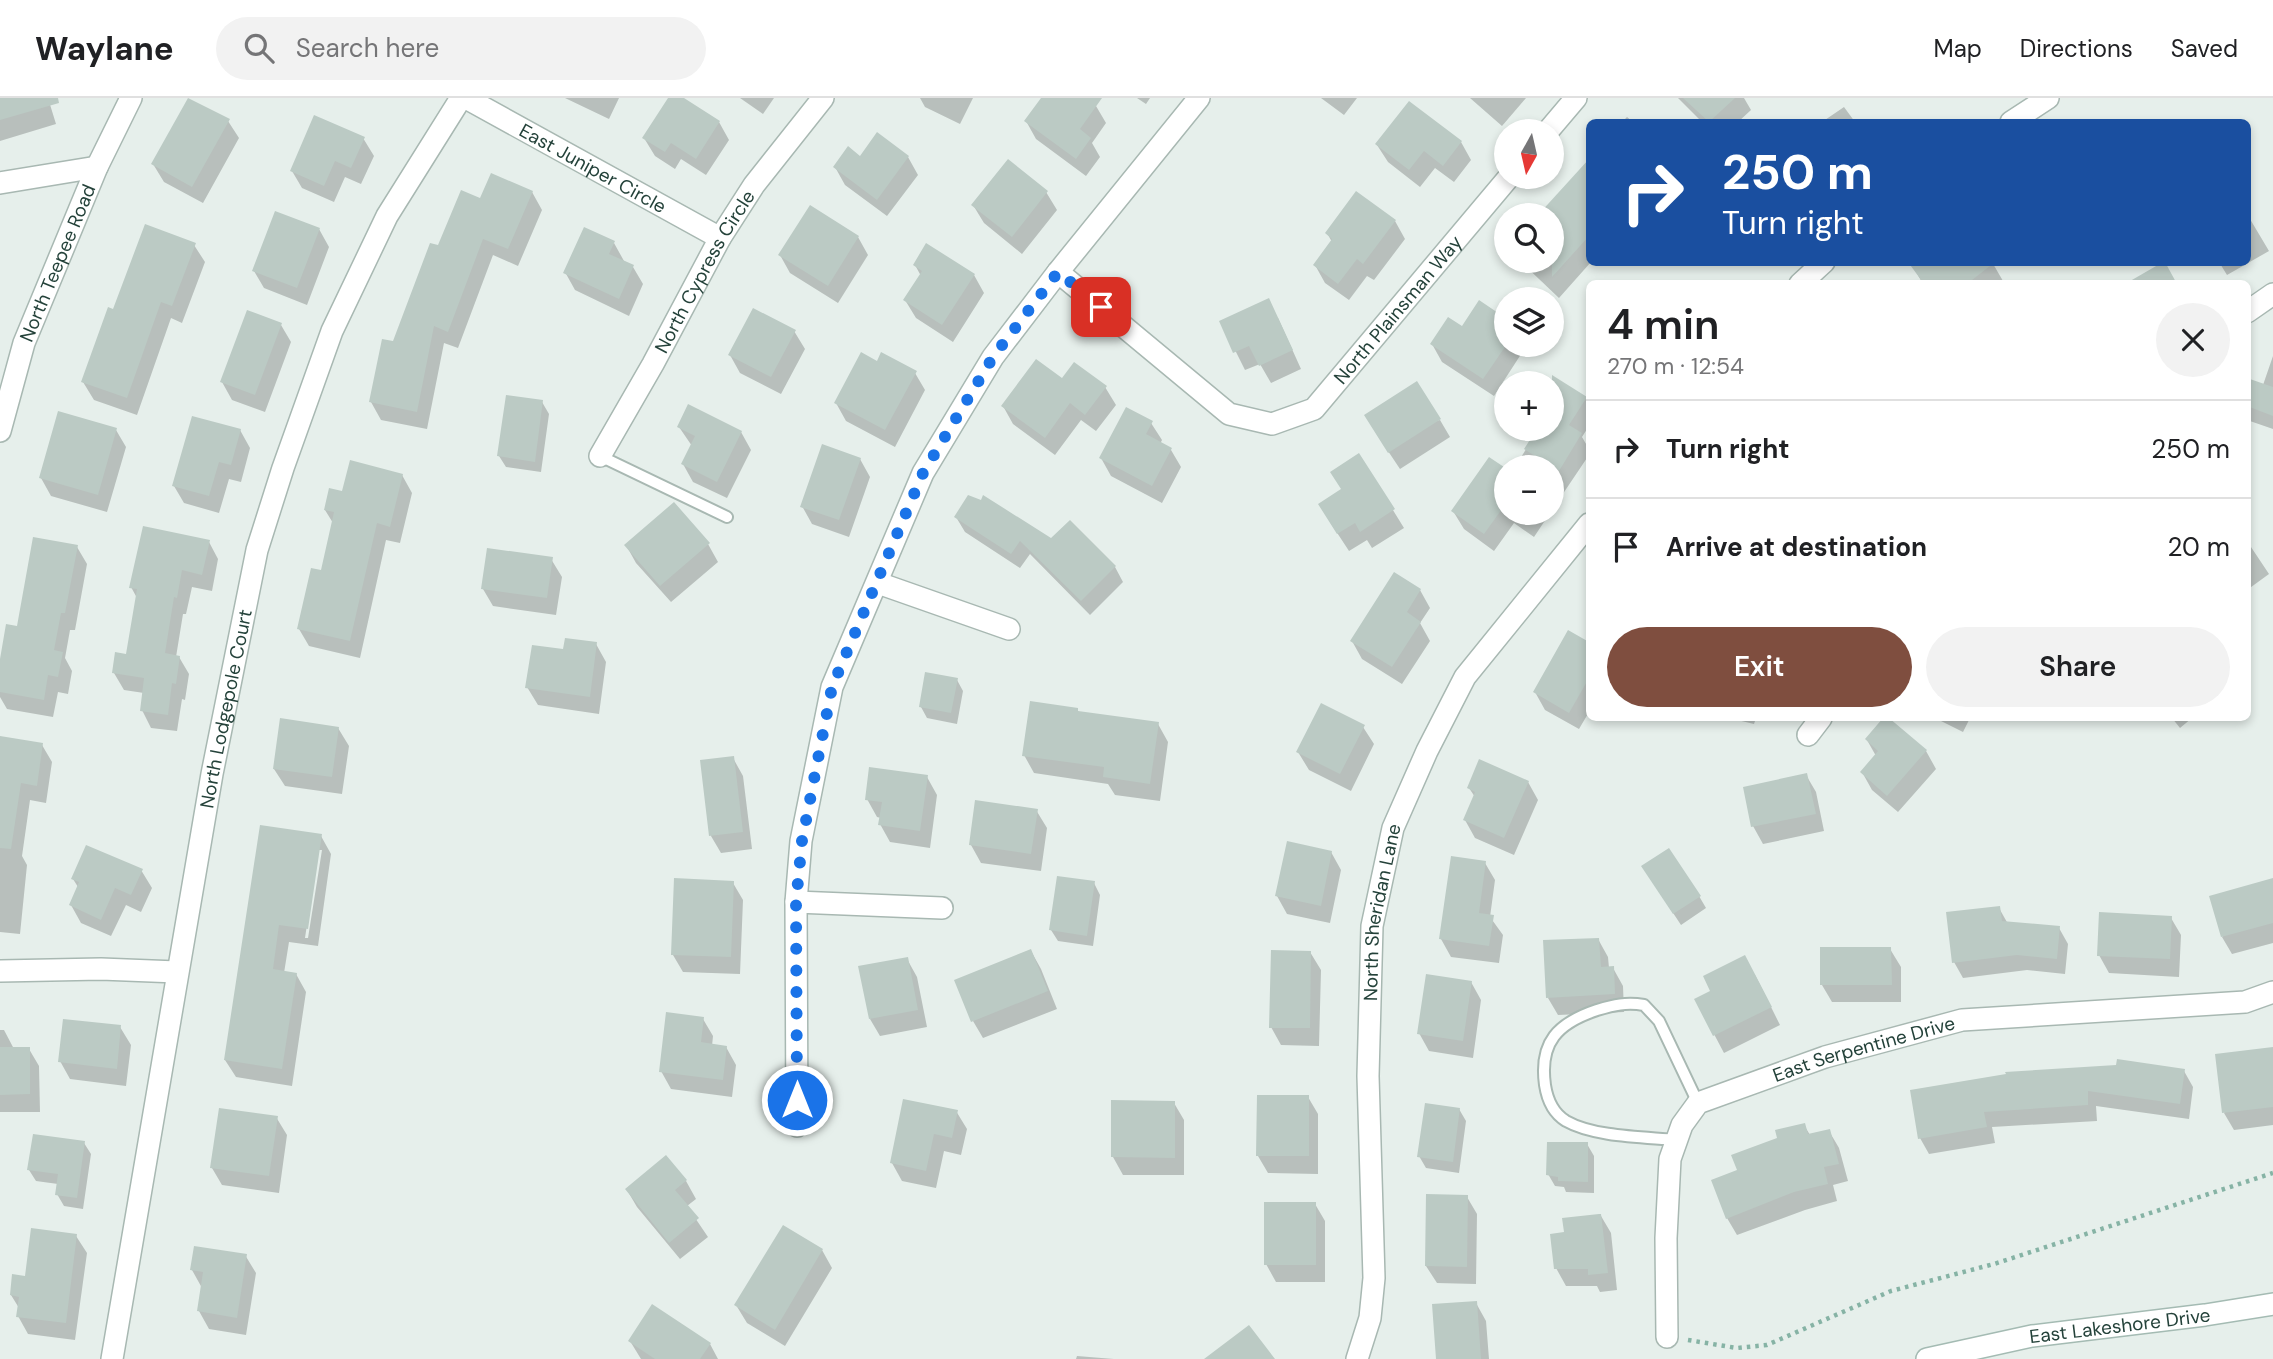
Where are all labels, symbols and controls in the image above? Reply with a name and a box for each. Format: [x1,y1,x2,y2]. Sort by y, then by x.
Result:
search box [216,17,706,80]
text: Waylane [35,27,174,70]
icon: search [240,29,278,67]
text: Search here [296,31,439,65]
text: Map [1934,33,1982,64]
text: Directions [2020,33,2133,64]
text: Saved [2171,33,2238,64]
street label: East Juniper Circle [515,117,671,219]
north arrow [1494,119,1564,189]
map controls [1494,119,1564,525]
text: 250 m [1722,140,1873,204]
icon: right [1607,147,1698,238]
street label: North Teepee Road [13,180,101,345]
street label: North Cypress Circle [649,185,760,357]
text: Turn right [1722,202,1864,244]
button: search [1494,203,1564,273]
street label: North Plainsman Way [1328,230,1468,389]
pin [1071,277,1131,337]
button: layers [1494,287,1564,357]
icon: arrive [1082,288,1120,326]
text: 4 min [1607,297,1719,352]
button: close [2156,303,2230,377]
text: 270 m · 12:54 [1607,351,1744,381]
button: + [1494,371,1564,441]
icon: right [1607,430,1645,468]
text: Turn right [1666,432,1790,466]
text: 250 m [2151,432,2230,466]
button: − [1494,455,1564,525]
icon: arrive [1607,528,1645,566]
text: Arrive at destination [1666,530,1927,564]
text: 20 m [2167,530,2230,564]
street label: North Lodgepole Court [194,607,257,810]
button: Exit [1607,627,1912,707]
button: Share [1926,627,2230,707]
street label: North Sheridan Lane [1358,821,1406,1001]
street label: East Serpentine Drive [1769,1010,1958,1087]
position arrow [760,1063,834,1137]
street label: East Lakeshore Drive [2028,1302,2212,1349]

